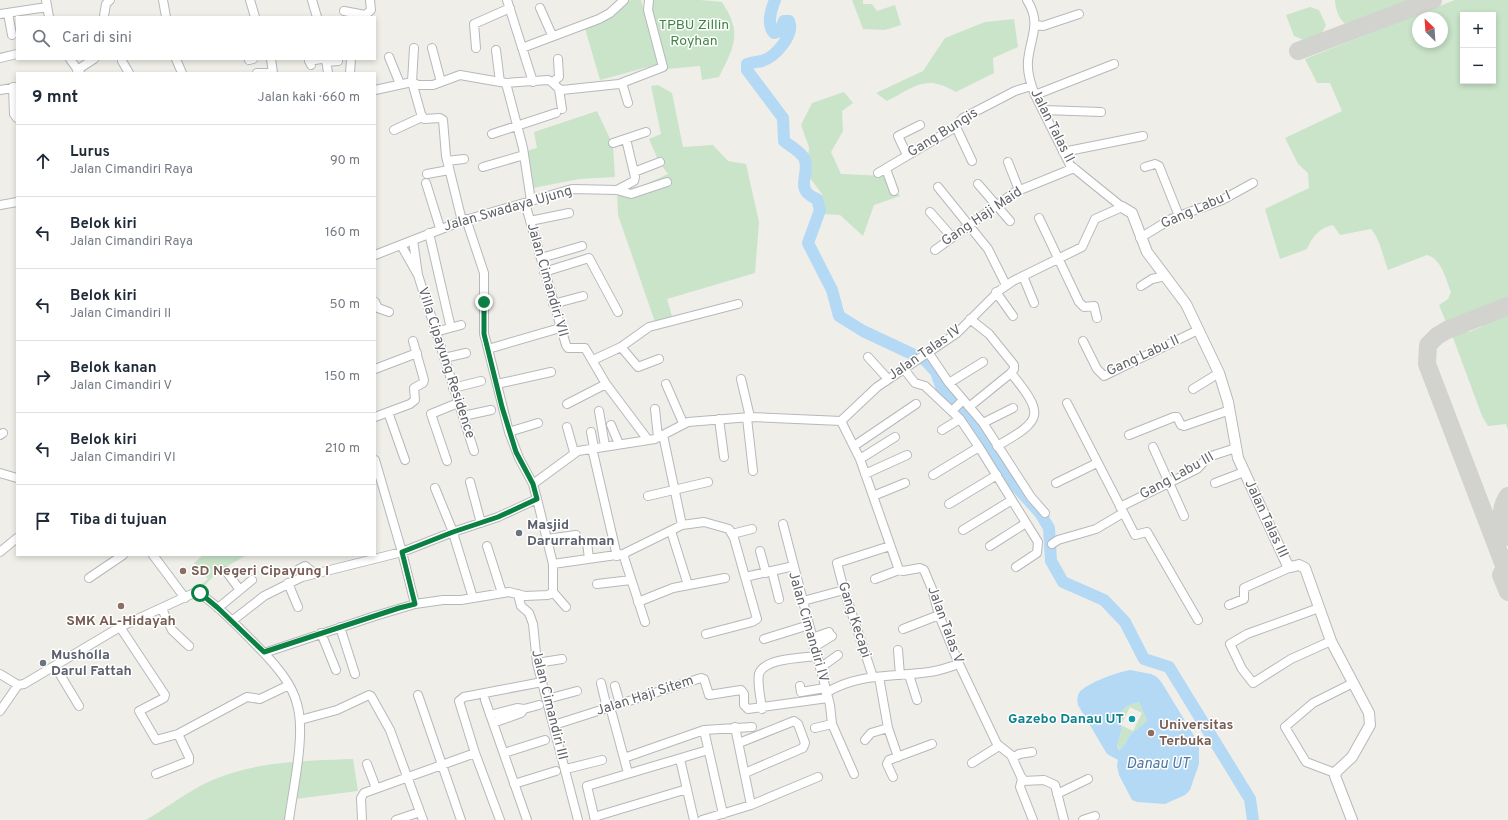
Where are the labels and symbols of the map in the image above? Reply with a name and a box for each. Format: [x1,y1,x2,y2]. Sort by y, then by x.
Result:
north arrow [1412,12,1448,48]
park label: TPBU Zillin Royhan [659,17,729,50]
street label: Jalan Talas II [1026,86,1078,166]
street label: Gang Bungis [905,105,981,161]
street label: Jalan Swadaya Ujung [442,183,574,235]
street label: Gang Haji Maid [938,184,1026,250]
street label: Gang Labu I [1158,187,1234,233]
street label: Jalan Cimandiri VII [523,221,571,339]
street label: Villa Cipayung Residence [413,285,479,441]
route end [475,293,493,311]
street label: Jalan Talas IV [885,322,965,384]
street label: Gang Labu II [1104,332,1182,380]
street label: Gang Labu III [1137,449,1217,503]
street label: Jalan Talas III [1241,477,1291,561]
place label: Masjid Darurrahman [527,517,615,550]
marker: Masjid Darurrahman [514,528,524,538]
place label: SD Negeri Cipayung I [191,563,329,580]
marker: SD Negeri Cipayung I [178,566,188,576]
street label: Jalan Cimandiri IV [784,570,832,684]
street label: Gang Kecapi [834,580,874,660]
route start [191,584,209,602]
street label: Jalan Talas V [923,584,967,666]
marker: SMK AL-Hidayah [116,601,126,611]
place label: SMK AL-Hidayah [66,613,176,630]
place label: Musholla Darul Fattah [51,647,132,680]
street label: Jalan Cimandiri III [527,648,571,762]
marker: Musholla Darul Fattah [38,658,48,668]
street label: Jalan Haji Sitem [594,672,696,720]
place label: Gazebo Danau UT [1008,711,1124,728]
marker: Gazebo Danau UT [1127,714,1137,724]
place label: Universitas Terbuka [1159,717,1233,750]
marker: Universitas Terbuka [1146,728,1156,738]
water label: Danau UT [1126,755,1191,774]

